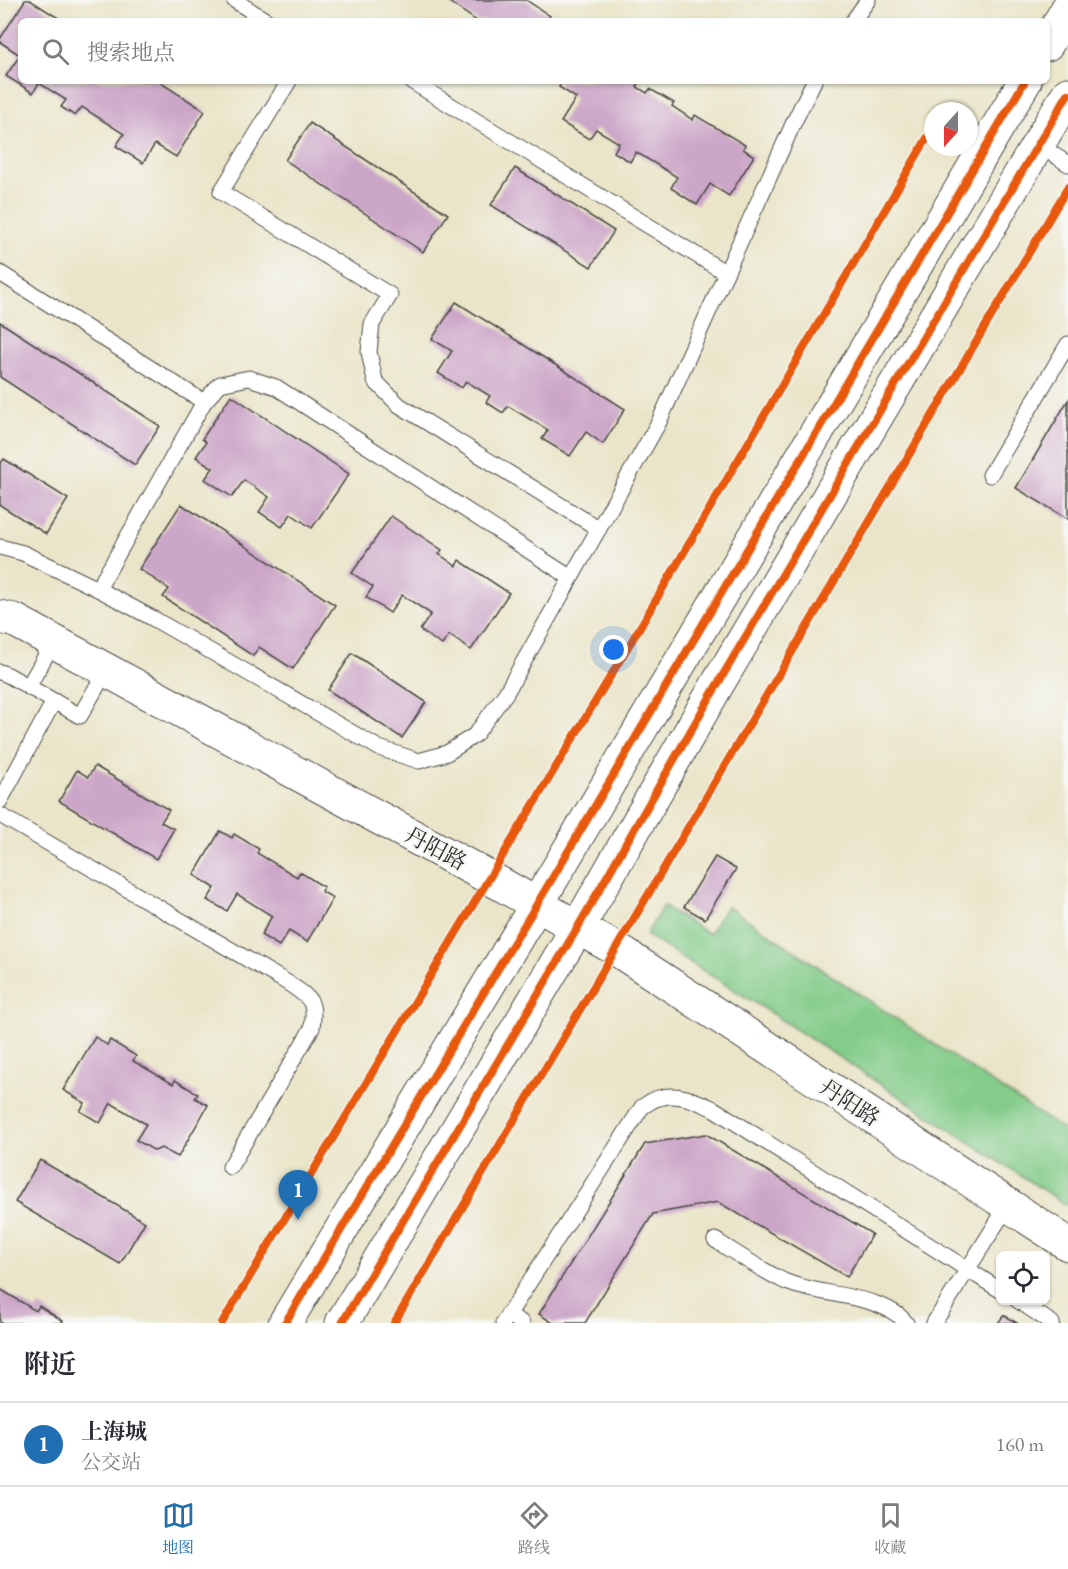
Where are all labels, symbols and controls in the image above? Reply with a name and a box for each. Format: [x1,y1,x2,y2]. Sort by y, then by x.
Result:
search box [18,18,1050,84]
icon: search [39,35,72,68]
text: 搜索地点 [87,38,175,67]
north arrow [924,102,978,156]
your location [599,635,628,664]
street label: 丹阳路 [400,820,472,877]
street label: 丹阳路 [814,1072,885,1133]
pin: 1 [278,1170,318,1220]
map controls [996,1251,1050,1305]
button: locate [996,1251,1050,1305]
text: 附近 [24,1347,76,1381]
text: 上海城 [81,1417,147,1446]
text: 1 [38,1431,49,1457]
text: 160 m [996,1431,1044,1457]
text: 公交站 [81,1449,141,1475]
tab: 地图 [162,1499,195,1558]
tab: 路线 [518,1499,551,1558]
tab: 收藏 [874,1499,907,1558]

